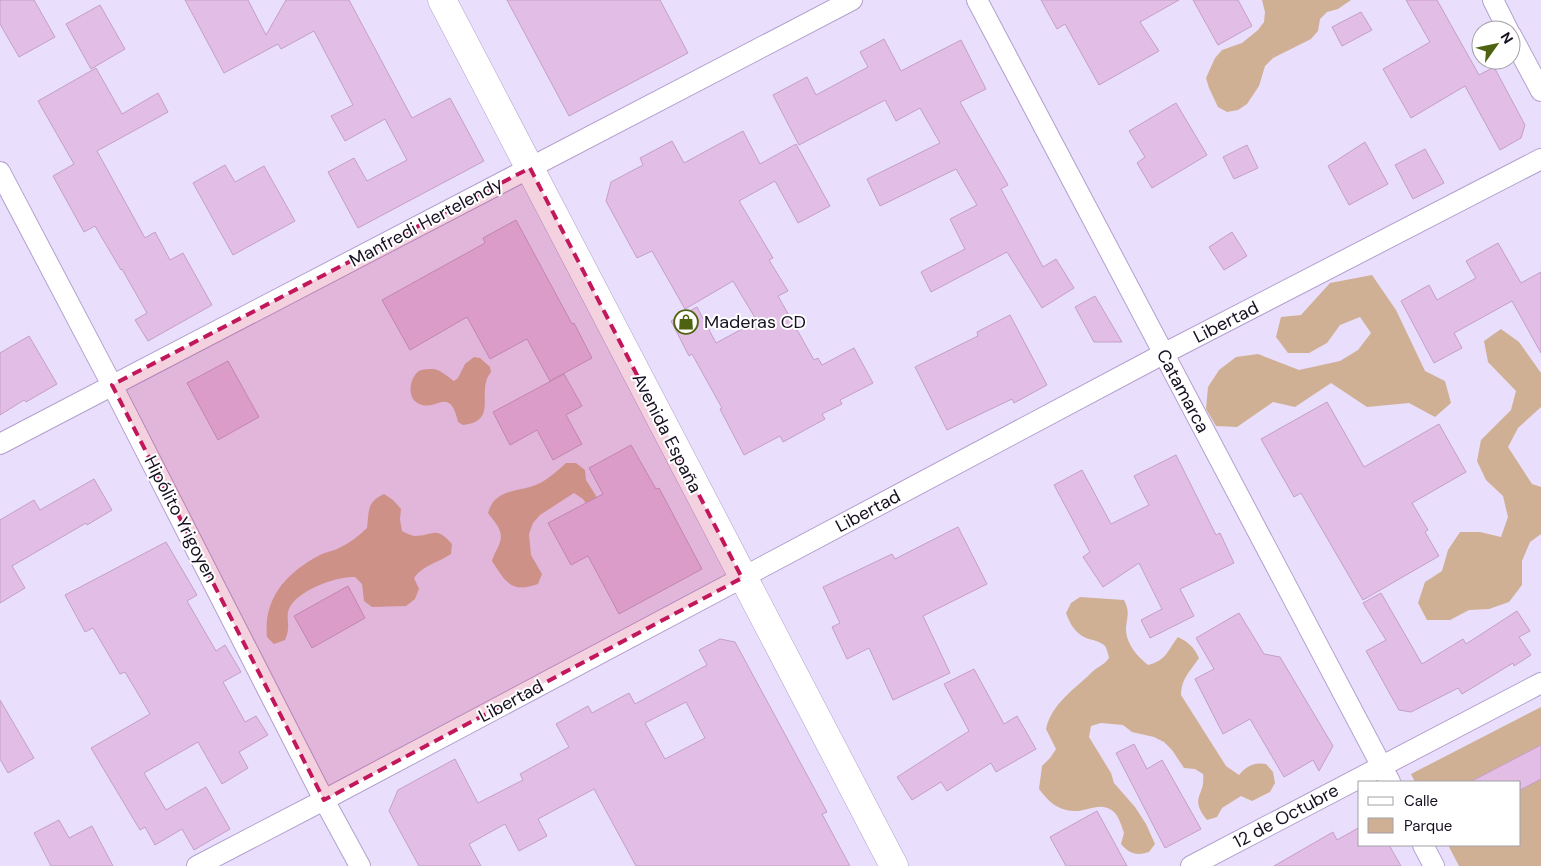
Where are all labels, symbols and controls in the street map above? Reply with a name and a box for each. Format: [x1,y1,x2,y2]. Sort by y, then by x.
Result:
north arrow [1471,20,1521,70]
text: N [1497,29,1517,47]
street label: Manfredi Hertelendy [345,171,507,273]
street label: Libertad [1189,295,1263,349]
shop icon: Maderas CD [673,309,699,335]
place label: Maderas CD [704,310,806,334]
street label: Catamarca [1151,345,1215,437]
street label: Avenida España [627,369,707,497]
street label: Hipólito Yrigoyen [139,452,223,586]
street label: Libertad [831,484,905,538]
street label: Libertad [474,674,548,728]
street label: 12 de Octubre [1229,778,1343,854]
legend [1358,781,1521,846]
text: Calle [1404,791,1438,811]
text: Parque [1404,816,1452,836]

